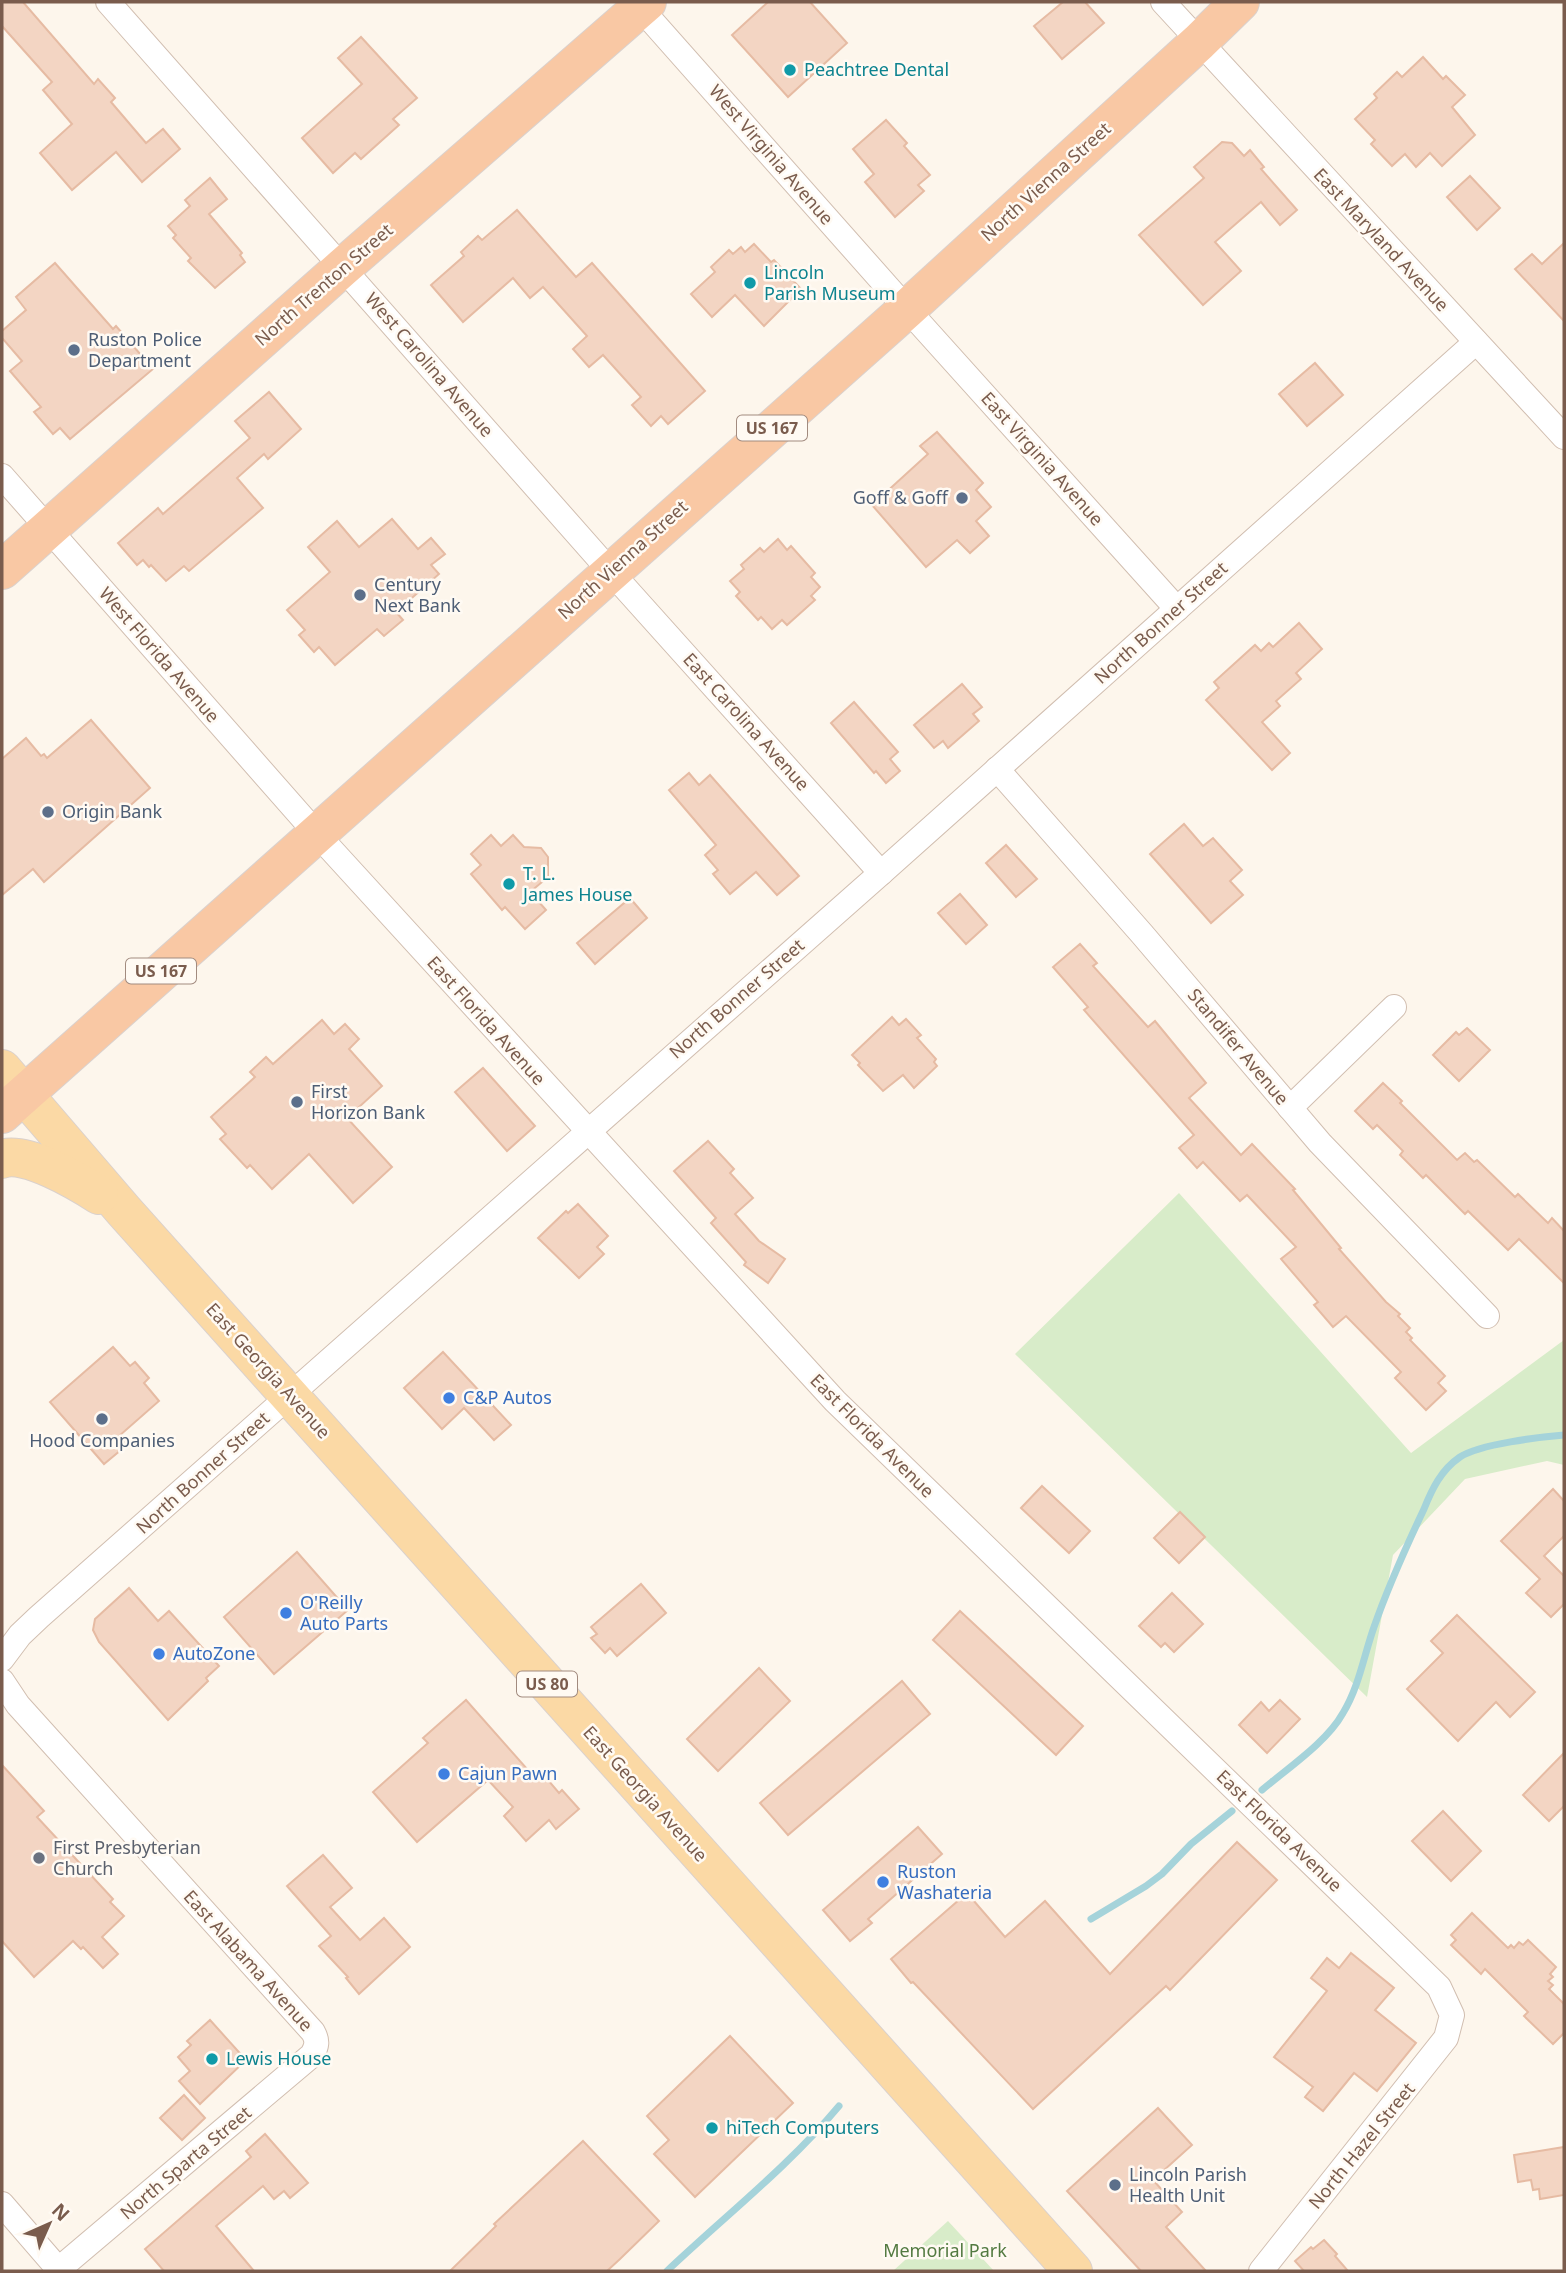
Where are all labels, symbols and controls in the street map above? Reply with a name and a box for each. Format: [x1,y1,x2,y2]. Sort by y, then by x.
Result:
place label: Peachtree Dental [804,57,949,81]
marker: Peachtree Dental [782,62,798,78]
street label: West Virginia Avenue [704,79,839,230]
street label: North Vienna Street [975,116,1116,246]
street label: East Maryland Avenue [1309,162,1455,316]
street label: North Trenton Street [249,217,398,351]
place label: Lincoln Parish Museum [764,260,896,305]
marker: Lincoln Parish Museum [742,275,758,291]
street label: West Carolina Avenue [360,287,499,442]
place label: Ruston Police Department [88,327,202,372]
marker: Ruston Police Department [66,342,82,358]
street label: East Virginia Avenue [976,386,1109,530]
road number: US 167 [737,416,807,440]
place label: Goff & Goff [853,485,950,509]
marker: Goff & Goff [954,490,970,506]
street label: North Vienna Street [552,494,693,624]
street label: North Bonner Street [1089,556,1233,689]
place label: Century Next Bank [374,572,461,617]
street label: West Florida Avenue [94,581,225,727]
marker: Century Next Bank [352,587,368,603]
street label: East Carolina Avenue [678,647,815,795]
place label: Origin Bank [62,799,163,823]
marker: Origin Bank [40,804,56,820]
place label: T. L. James House [521,861,632,906]
marker: T. L. James House [501,876,517,892]
street label: North Bonner Street [664,933,809,1064]
street label: East Florida Avenue [422,951,551,1090]
road number: US 167 [126,959,196,984]
street label: Standifer Avenue [1183,983,1295,1110]
place label: First Horizon Bank [311,1079,425,1124]
marker: First Horizon Bank [289,1094,305,1110]
street label: East Georgia Avenue [201,1297,336,1443]
street label: East Florida Avenue [806,1368,940,1502]
place label: C&P Autos [463,1385,552,1409]
marker: C&P Autos [441,1390,457,1406]
street label: North Bonner Street [131,1406,275,1539]
marker: Hood Companies [94,1411,110,1427]
place label: Hood Companies [29,1428,175,1452]
place label: O'Reilly Auto Parts [300,1590,388,1635]
marker: O'Reilly Auto Parts [278,1605,294,1621]
place label: AutoZone [173,1641,255,1665]
marker: AutoZone [151,1646,167,1662]
road number: US 80 [517,1672,577,1696]
street label: East Georgia Avenue [578,1720,713,1866]
place label: Cajun Pawn [458,1761,557,1785]
street label: East Florida Avenue [1212,1764,1348,1897]
marker: Cajun Pawn [436,1766,452,1782]
place label: First Presbyterian Church [53,1835,201,1880]
marker: First Presbyterian Church [31,1850,47,1866]
place label: Ruston Washateria [897,1859,992,1904]
marker: Ruston Washateria [875,1874,891,1890]
street label: East Alabama Avenue [179,1885,319,2036]
place label: Lewis House [226,2046,331,2070]
marker: Lewis House [204,2051,220,2067]
street label: North Hazel Street [1303,2077,1420,2214]
street label: North Sparta Street [115,2100,256,2224]
place label: hiTech Computers [726,2115,879,2139]
marker: hiTech Computers [704,2120,720,2136]
place label: Lincoln Parish Health Unit [1129,2162,1247,2207]
marker: Lincoln Parish Health Unit [1107,2177,1123,2193]
north arrow [14,2189,84,2259]
text: N [46,2197,76,2227]
park label: Memorial Park [883,2238,1007,2262]

